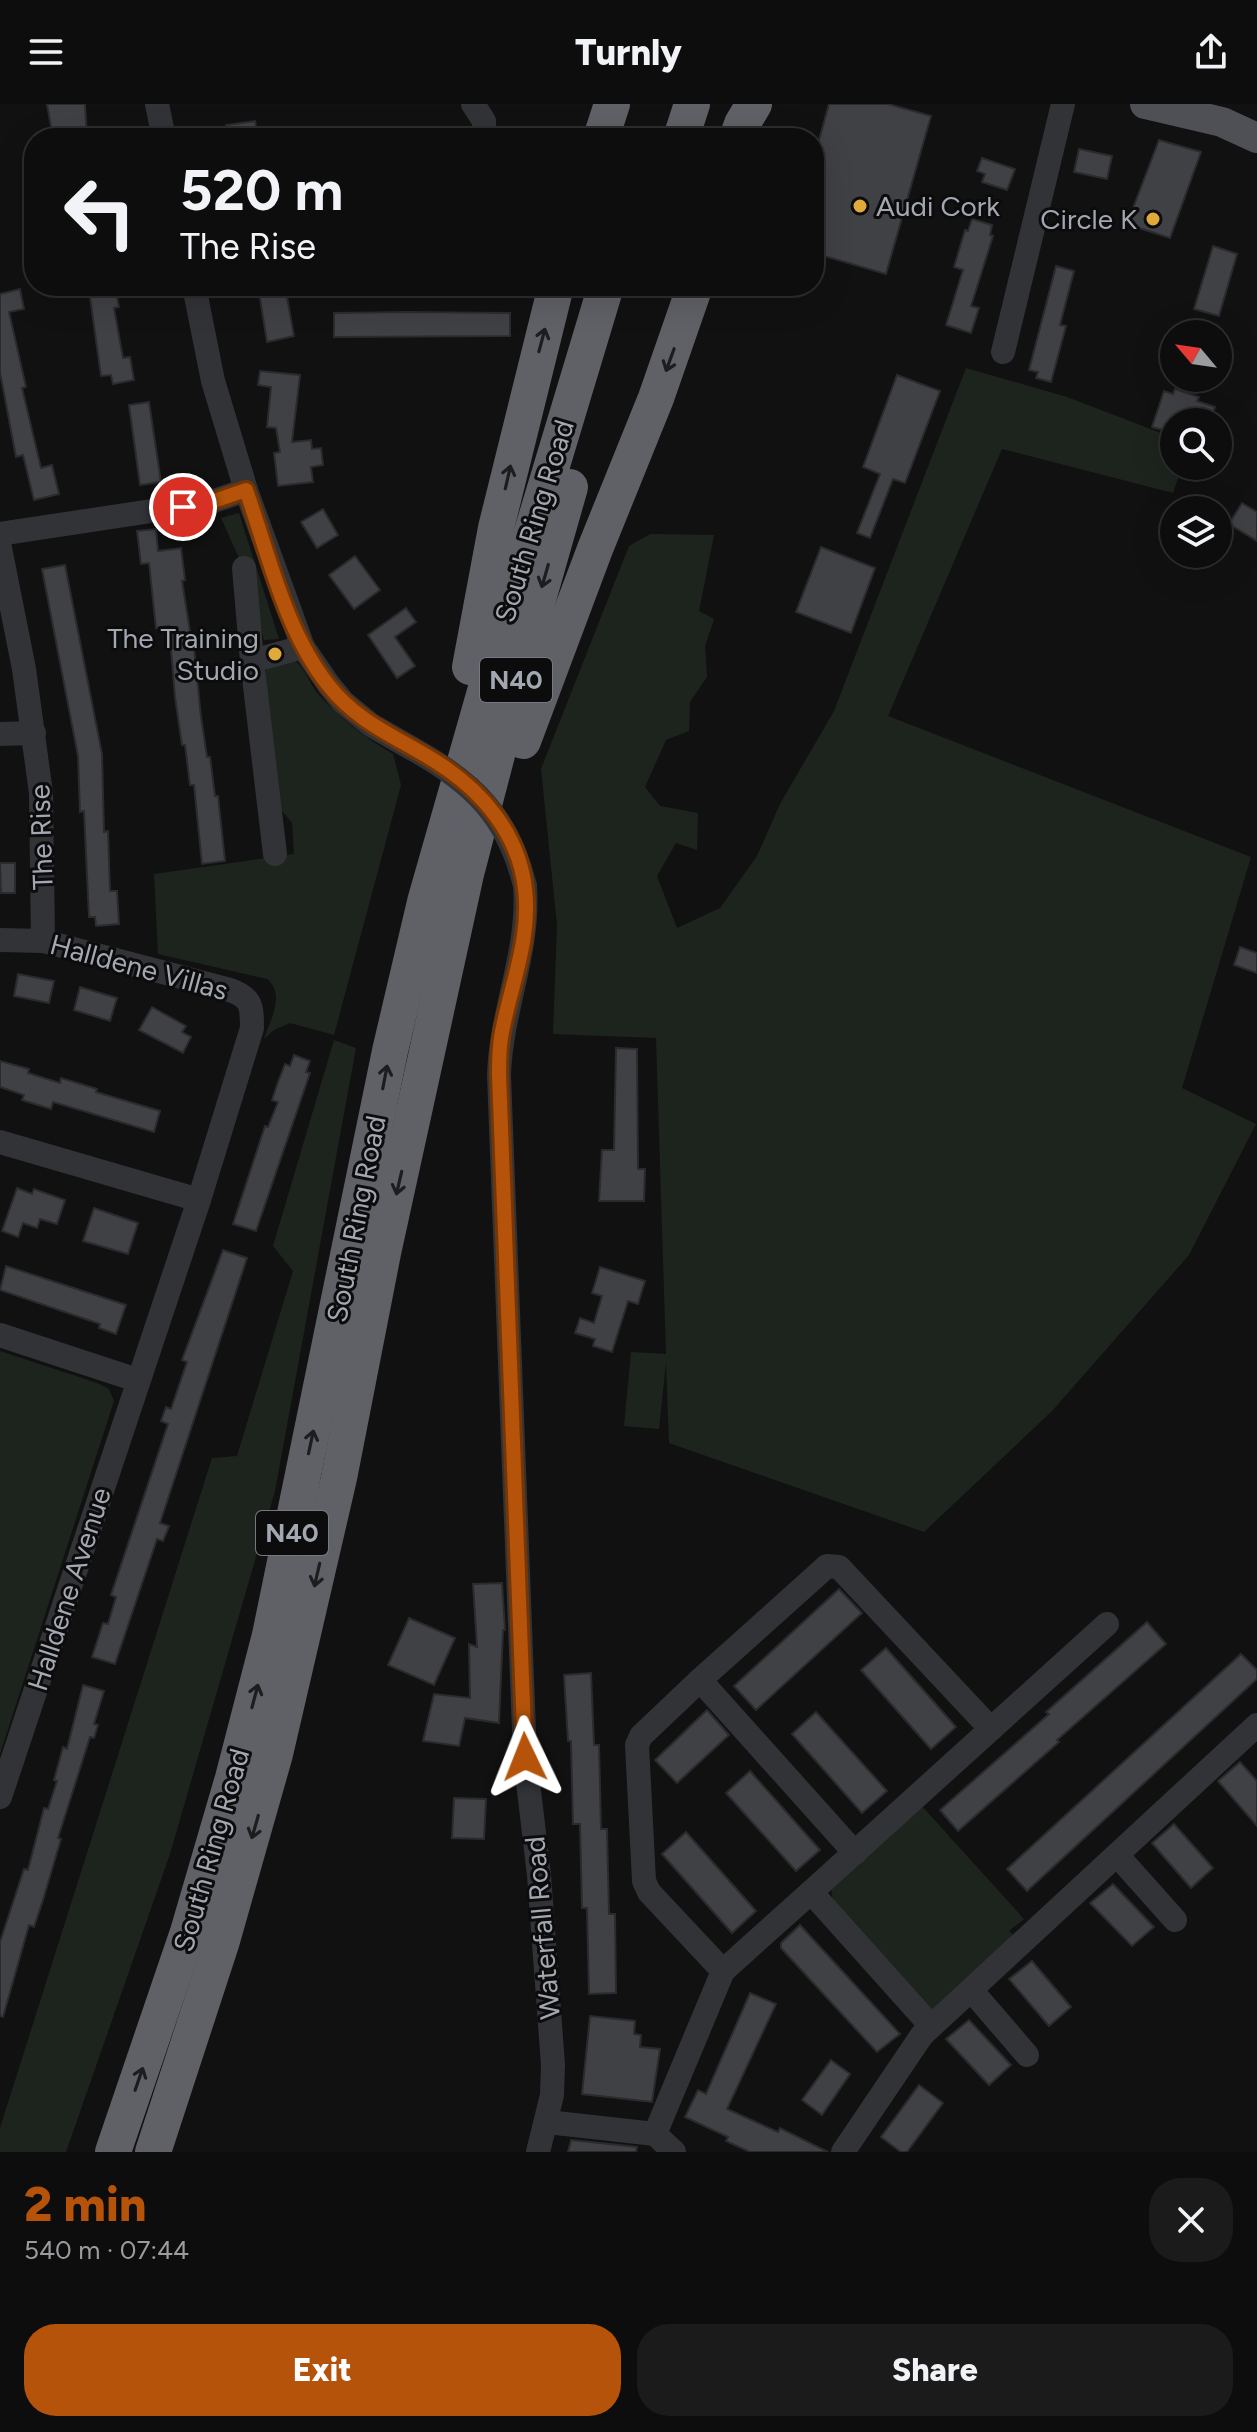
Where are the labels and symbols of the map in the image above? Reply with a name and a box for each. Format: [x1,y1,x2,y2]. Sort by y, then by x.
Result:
place label: Audi Cork [876,189,1000,223]
marker: Audi Cork [851,197,869,215]
place label: Circle K [1040,202,1137,236]
marker: Circle K [1144,210,1162,228]
north arrow [1160,320,1232,392]
one-way arrow [536,327,551,353]
one-way arrow [662,347,676,372]
street label: South Ring Road [487,416,581,626]
one-way arrow [501,465,516,491]
pin [149,473,217,541]
one-way arrow [537,562,552,588]
place label: The Training Studio [107,621,259,687]
marker: The Training Studio [266,645,284,663]
road number: N40 [480,658,552,702]
street label: The Rise [22,784,60,890]
street label: Halldene Villas [46,927,232,1007]
one-way arrow [378,1065,393,1091]
street label: South Ring Road [319,1113,393,1325]
one-way arrow [391,1170,406,1196]
one-way arrow [304,1430,319,1455]
street label: Halldene Avenue [20,1483,118,1695]
road number: N40 [256,1511,328,1555]
one-way arrow [309,1562,324,1587]
one-way arrow [248,1683,263,1709]
position arrow [483,1715,567,1799]
street label: South Ring Road [166,1745,256,1955]
one-way arrow [247,1814,262,1840]
street label: Waterfall Road [517,1835,567,2021]
one-way arrow [133,2066,148,2091]

